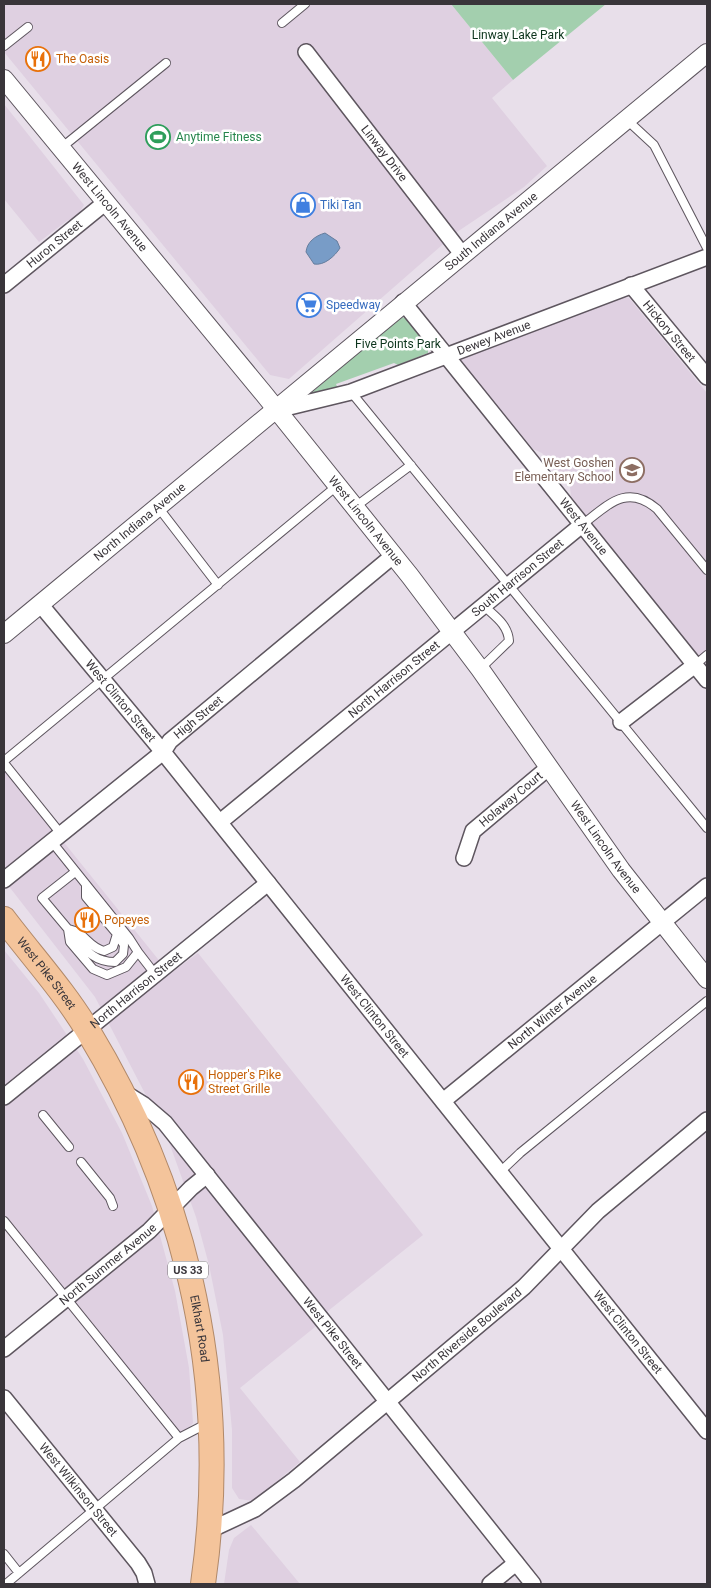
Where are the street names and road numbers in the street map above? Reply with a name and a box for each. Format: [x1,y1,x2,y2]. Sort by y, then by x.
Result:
street label: Linway Drive [358,122,410,184]
street label: West Lincoln Avenue [69,160,150,254]
street label: South Indiana Avenue [442,189,540,274]
street label: Huron Street [24,217,85,271]
street label: Hickory Street [640,298,699,365]
street label: Dewey Avenue [455,318,533,358]
street label: West Lincoln Avenue [326,473,406,568]
street label: North Indiana Avenue [91,480,188,564]
street label: West Avenue [556,495,611,558]
street label: South Harrison Street [469,536,566,620]
street label: North Harrison Street [345,638,442,721]
street label: West Clinton Street [82,657,159,745]
street label: High Street [171,693,226,742]
street label: Holaway Court [476,768,546,830]
street label: West Lincoln Avenue [567,798,644,896]
street label: West Pike Street [14,934,79,1012]
street label: North Harrison Street [87,949,185,1031]
street label: West Clinton Street [337,972,412,1061]
street label: North Winter Avenue [505,972,599,1052]
street label: North Summer Avenue [57,1221,159,1308]
road number: US 33 [168,1262,208,1278]
street label: North Riverside Boulevard [409,1285,524,1385]
street label: West Clinton Street [590,1288,665,1377]
street label: Elkhart Road [187,1294,212,1363]
street label: West Pike Street [300,1294,365,1372]
street label: West Wilkinson Street [36,1440,121,1539]

